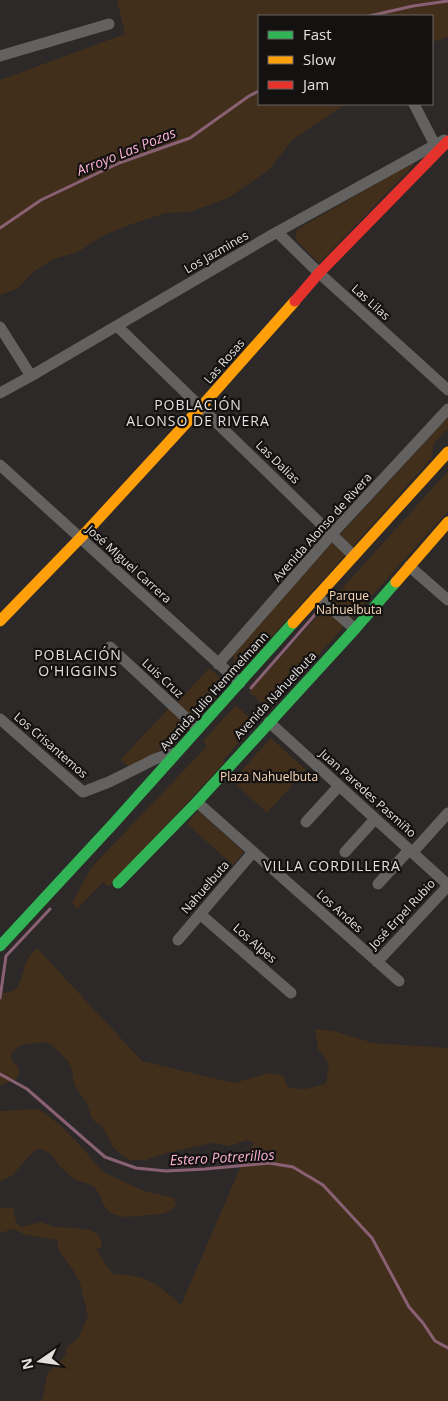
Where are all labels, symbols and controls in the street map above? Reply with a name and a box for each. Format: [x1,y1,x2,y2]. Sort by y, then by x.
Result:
legend [258,15,433,105]
text: Fast [303,24,332,44]
text: Slow [303,49,336,69]
text: Jam [301,74,329,94]
water label: Arroyo Las Pozas [73,123,178,180]
street label: Los Jazmines [181,227,252,277]
street label: Las Lilas [348,280,394,324]
street label: Las Rosas [200,335,248,387]
district label: POBLACIÓN ALONSO DE RIVERA [126,395,270,430]
street label: Las Dalias [252,437,304,488]
street label: Avenida Alonso de Rivera [268,469,376,585]
street label: José MIguel Carrera [82,520,175,607]
park label: Parque Nahuelbuta [316,587,382,618]
street label: Avenida Julio Hemmelmann [156,628,272,754]
district label: POBLACIÓN O'HIGGINS [34,645,122,680]
street label: Avenida Nahuelbuta [230,648,320,742]
street label: Luis Cruz [139,654,188,702]
street label: Los Crisantemos [10,708,92,782]
street label: Juan Paredes Pasmiño [315,744,420,841]
park label: Plaza Nahuelbuta [220,768,318,785]
district label: VILLA CORDILLERA [263,856,401,875]
street label: Nahuelbuta [177,857,233,917]
street label: José Erpel Rubio [364,875,439,954]
street label: Los Andes [313,886,367,937]
street label: Los Alpes [230,919,281,967]
water label: Estero Potrerillos [169,1145,275,1169]
north arrow [15,1336,65,1386]
text: N [16,1356,37,1372]

